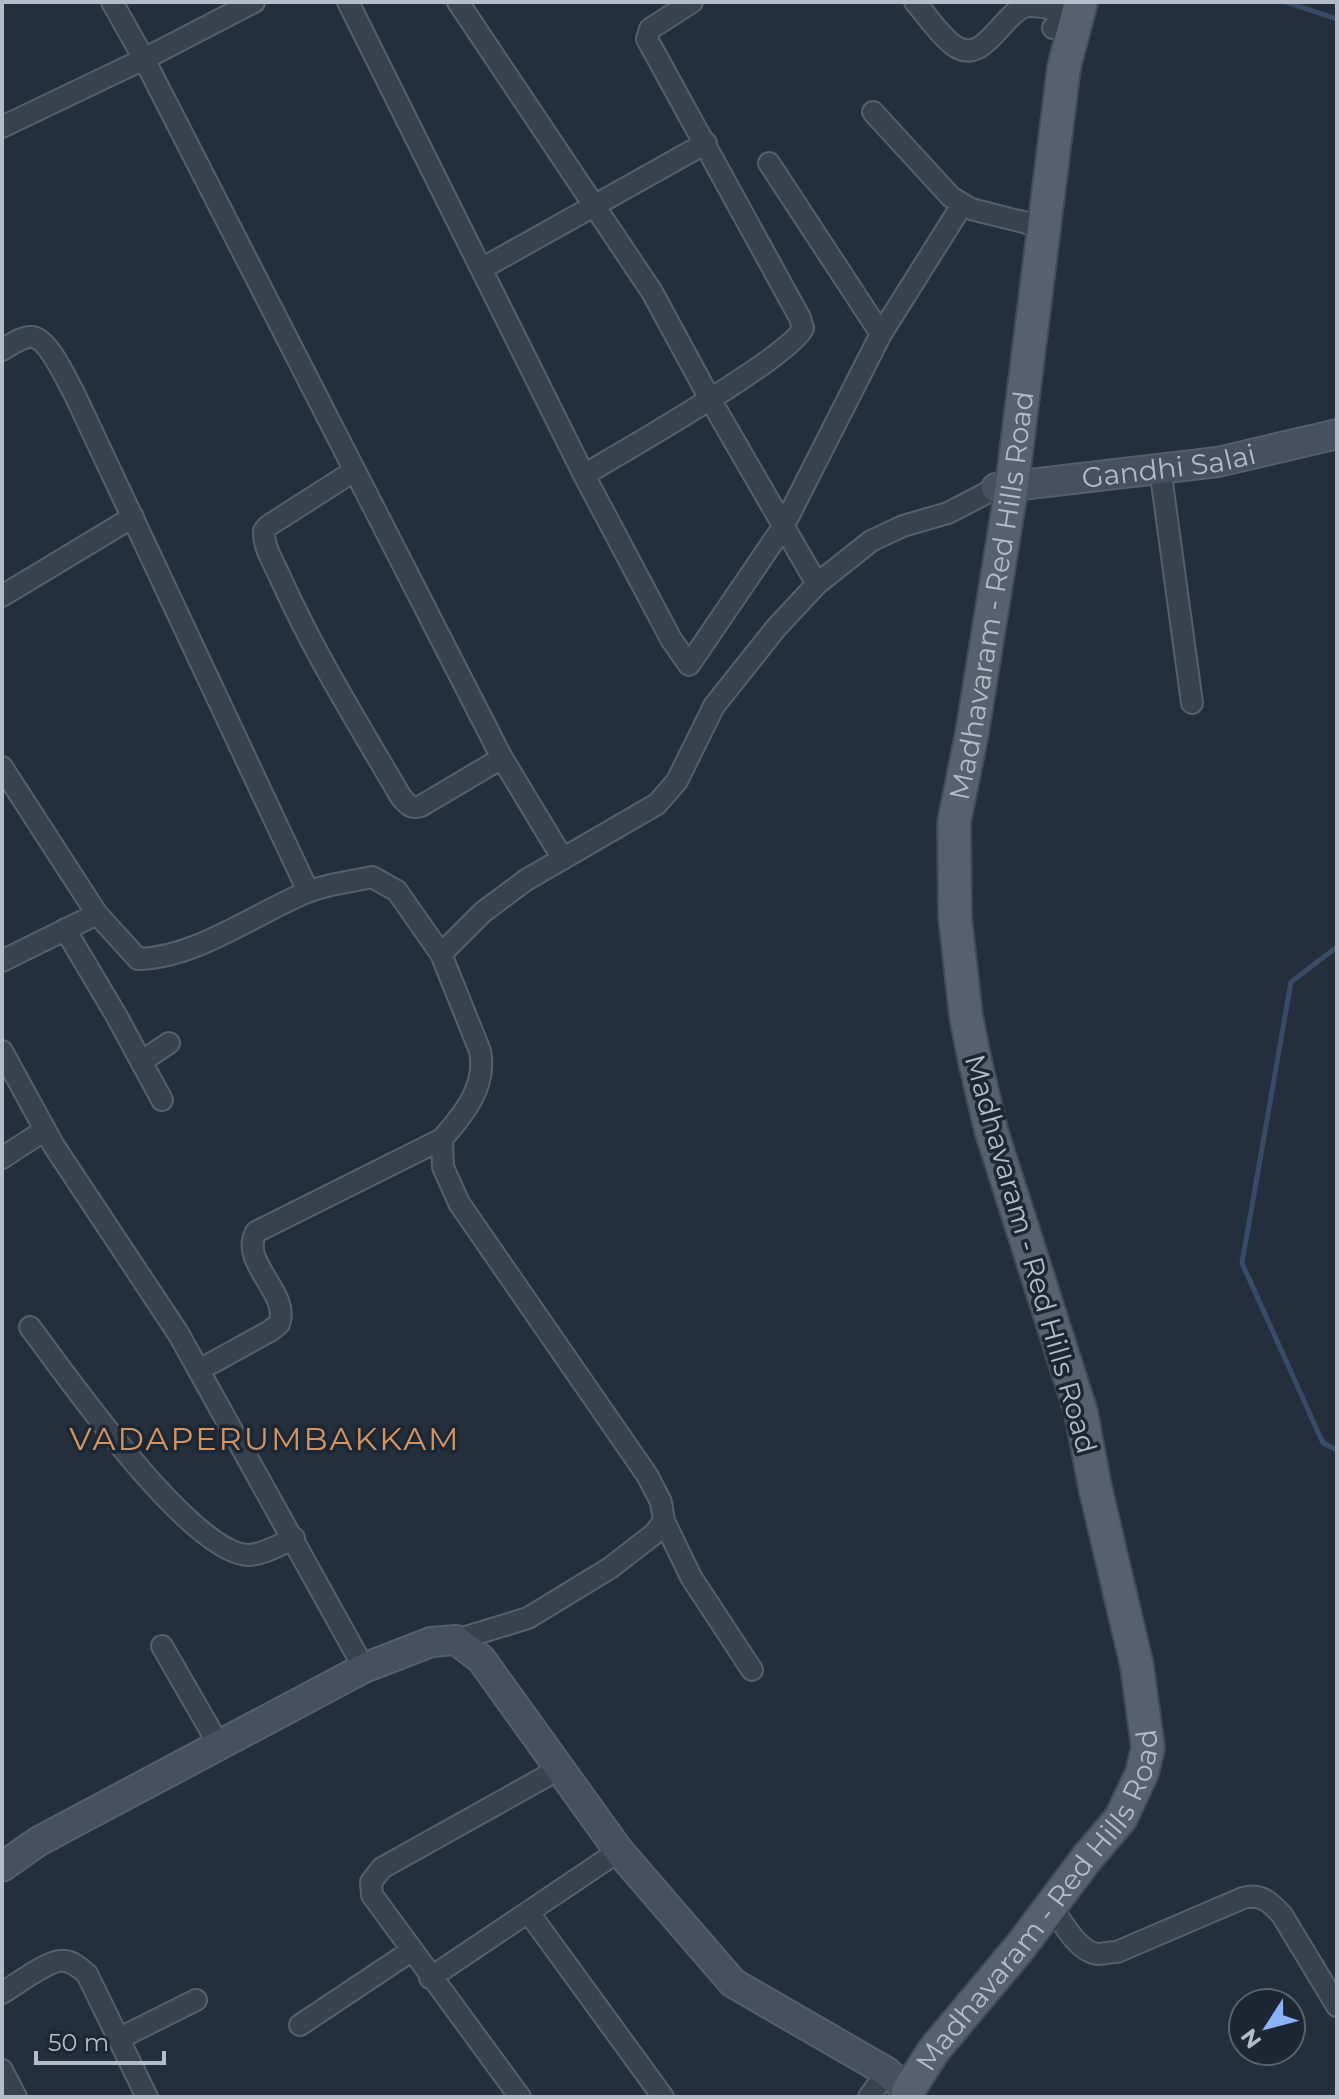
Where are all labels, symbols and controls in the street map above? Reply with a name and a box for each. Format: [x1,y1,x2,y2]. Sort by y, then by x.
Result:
street label: Madhavaram - Red Hills Road [942,389,1041,803]
street label: Gandhi Salai [1080,437,1259,495]
street label: Madhavaram - Red Hills Road [958,1051,1104,1457]
district label: VADAPERUMBAKKAM [69,1419,461,1458]
street label: Madhavaram - Red Hills Road [908,1727,1165,2077]
north arrow [1227,1987,1307,2067]
scale bar [36,2015,164,2065]
text: N [1235,2023,1267,2054]
text: 50 m [48,2028,109,2057]

